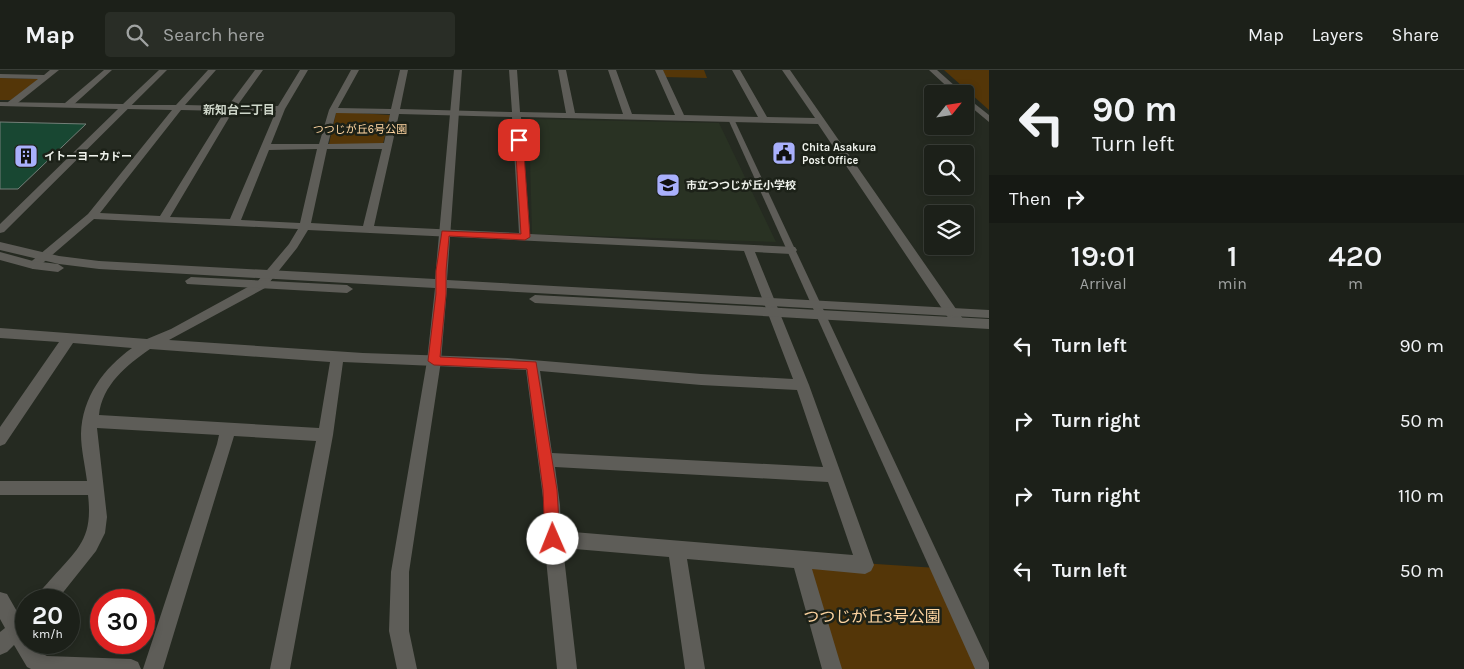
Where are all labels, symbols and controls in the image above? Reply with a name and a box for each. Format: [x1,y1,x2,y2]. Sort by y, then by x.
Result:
search box [105,12,455,57]
text: Map [25,21,75,49]
icon: search [123,21,151,49]
text: Search here [163,24,265,46]
text: Map [1248,24,1284,46]
text: Layers [1312,24,1364,46]
text: Share [1392,24,1439,46]
north arrow [924,85,974,135]
map controls [924,85,974,255]
text: 90 m [1092,89,1178,130]
icon: left [1009,90,1074,155]
district label: 新知台二丁目 [203,103,275,117]
pin [498,119,540,161]
park label: つつじが丘6号公園 [313,123,407,136]
icon: arrive [505,126,533,154]
text: Turn left [1092,131,1175,157]
public building icon: Chita Asakura Post Office [771,140,797,166]
place label: Chita Asakura Post Office [802,141,876,167]
building icon: イトーヨーカドー [13,143,39,169]
button: search [924,145,974,195]
place label: イトーヨーカドー [44,150,132,163]
school or university icon: 市立つつじが丘小学校 [655,172,681,198]
place label: 市立つつじが丘小学校 [686,179,796,192]
icon: right [1061,185,1089,213]
text: Then [1009,188,1051,210]
button: layers [924,205,974,255]
text: 19:01 [1070,238,1136,274]
text: 1 [1227,238,1237,274]
text: 420 [1328,238,1382,274]
text: Arrival [1080,274,1127,293]
text: min [1217,274,1247,293]
text: m [1348,274,1363,293]
icon: left [1009,332,1037,360]
text: Turn left [1052,335,1127,357]
text: 90 m [1399,335,1444,357]
icon: right [1009,407,1037,435]
text: Turn right [1052,410,1141,432]
text: 50 m [1400,410,1444,432]
icon: right [1009,482,1037,510]
text: Turn right [1052,485,1141,507]
text: 110 m [1398,485,1444,507]
position arrow [526,512,578,564]
icon: left [1009,557,1037,585]
text: Turn left [1052,560,1127,582]
text: 50 m [1400,560,1444,582]
speed limit sign: 30 [90,589,155,654]
text: 20 [32,601,63,630]
park label: つつじが丘3号公園 [803,607,941,626]
text: km/h [32,627,63,641]

